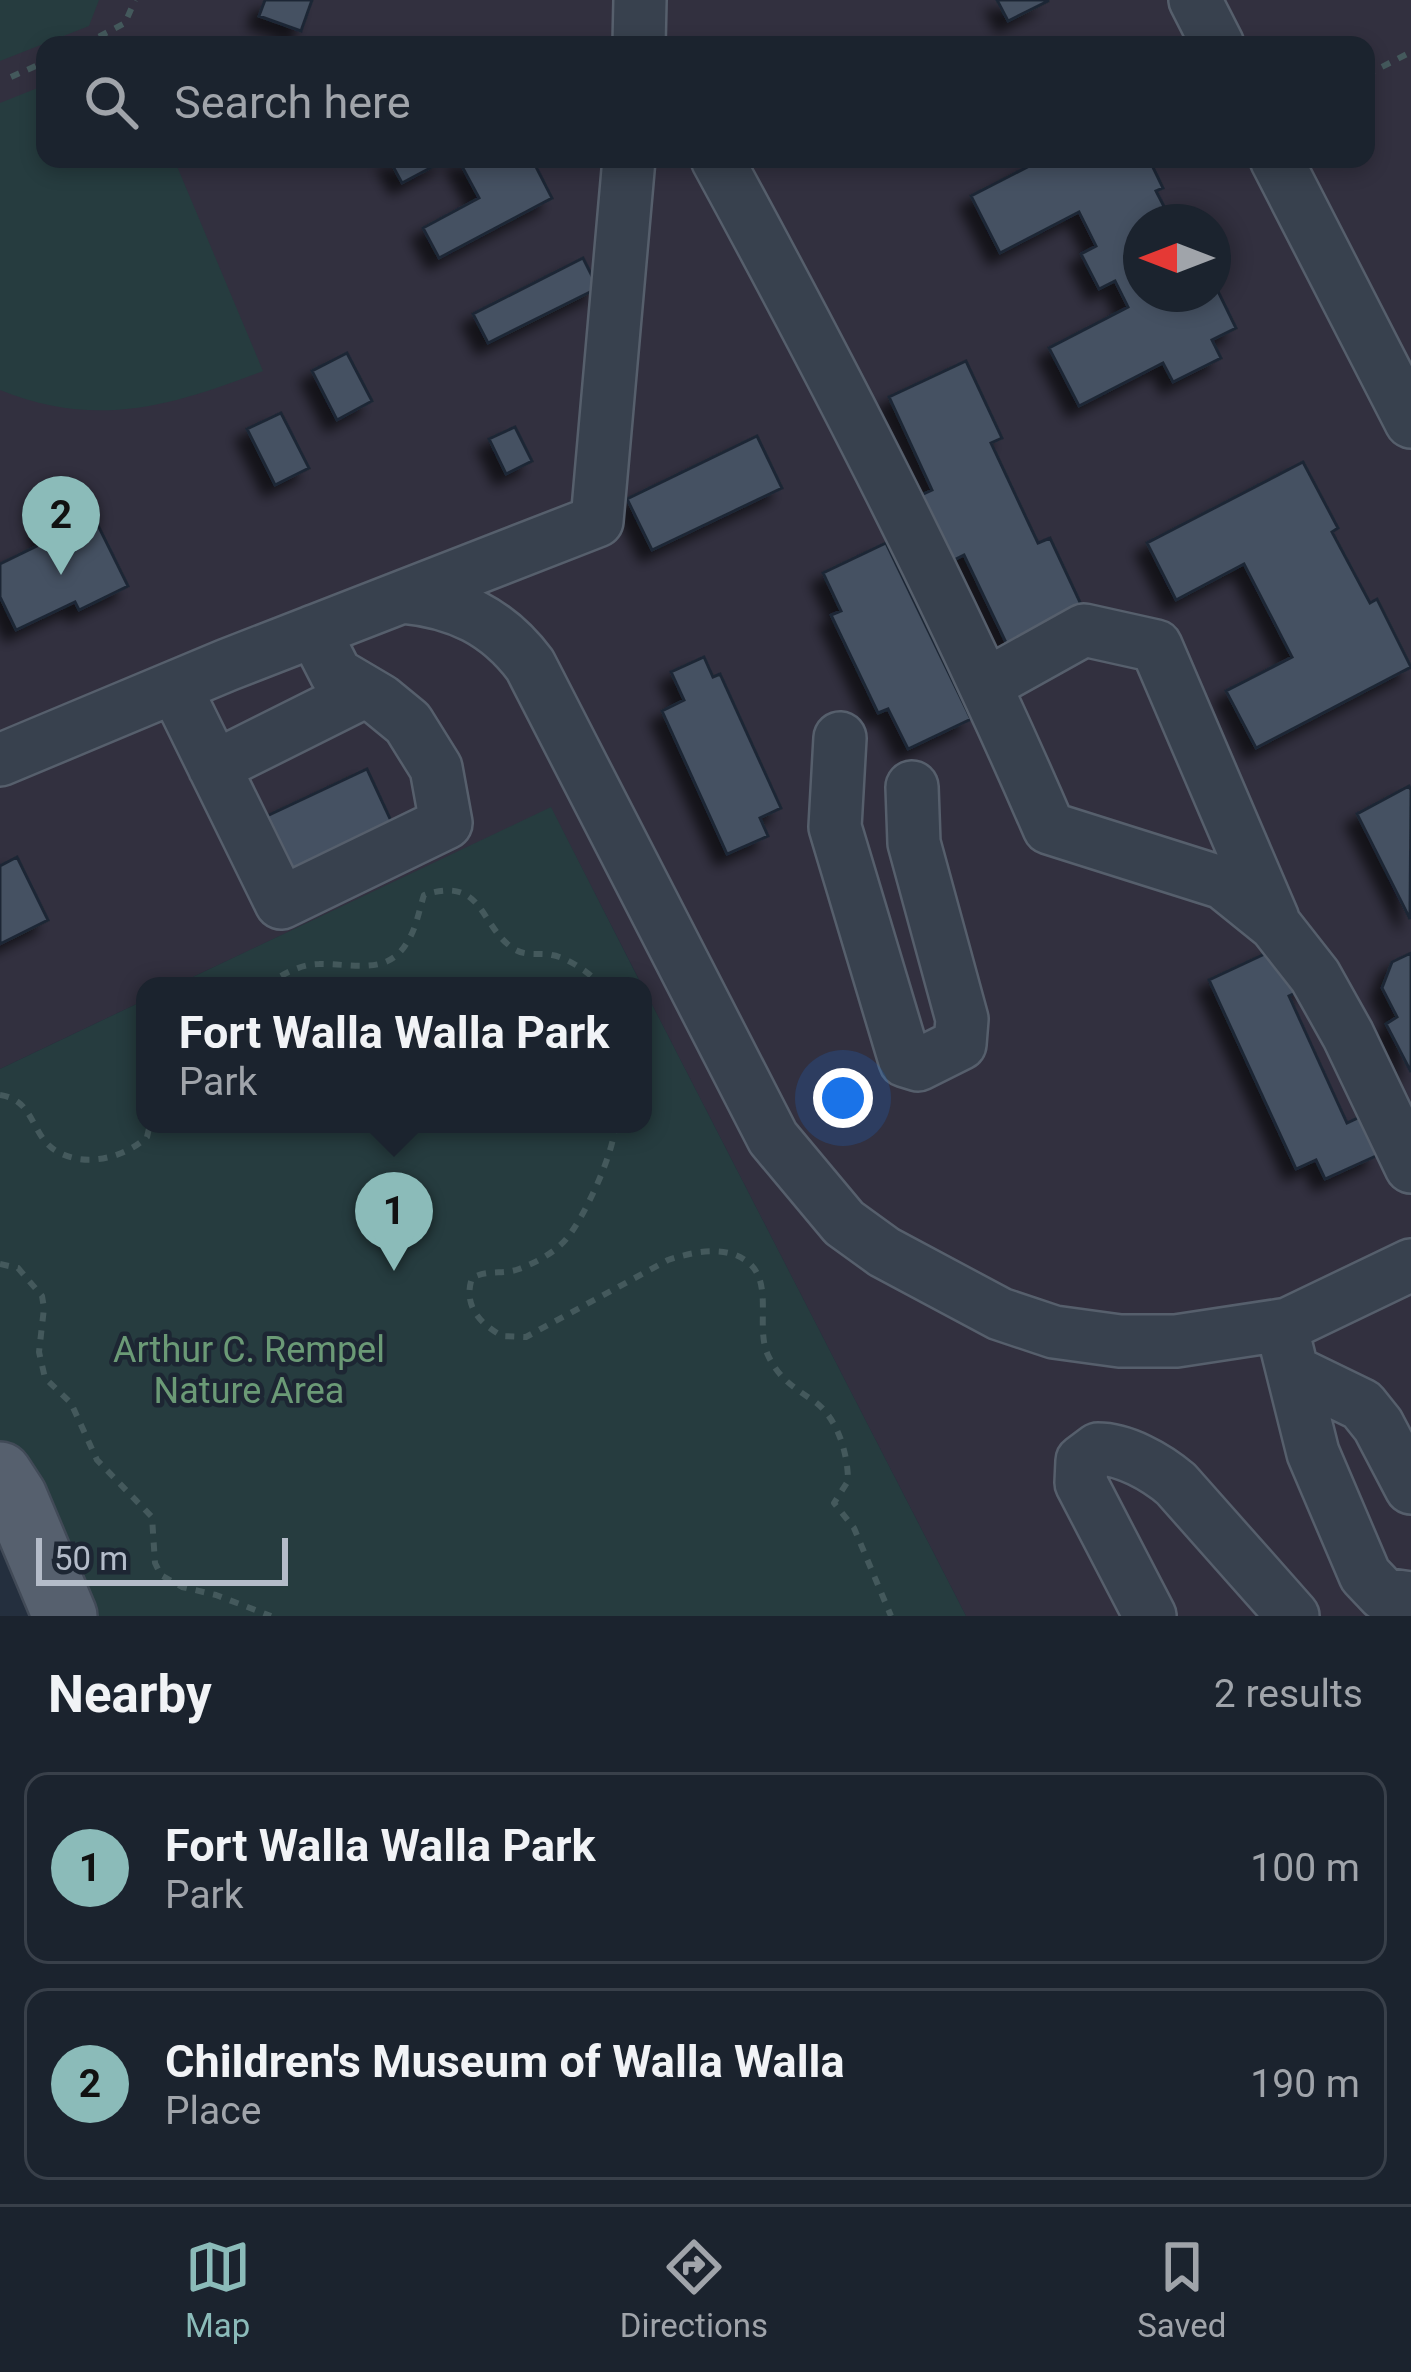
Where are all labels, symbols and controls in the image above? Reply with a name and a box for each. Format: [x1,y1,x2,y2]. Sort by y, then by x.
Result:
search box [36,36,1375,168]
icon: search [78,69,144,135]
text: Search here [174,76,411,129]
north arrow [1123,204,1231,312]
pin: 2 [22,476,100,575]
popup [136,977,652,1133]
text: Fort Walla Walla Park [179,1006,609,1059]
text: Park [179,1059,257,1105]
your location [813,1068,873,1128]
pin: 1 [355,1172,433,1271]
park label: Arthur C. Rempel Nature Area [113,1329,385,1412]
scale bar [36,1532,288,1585]
text: 50 m [54,1539,128,1578]
text: Nearby [48,1665,212,1724]
text: 2 results [1214,1671,1363,1717]
text: Fort Walla Walla Park [165,1819,596,1872]
text: 1 [79,1845,101,1891]
text: 100 m [1250,1845,1360,1891]
text: Park [165,1872,244,1918]
text: Children's Museum of Walla Walla [165,2035,845,2088]
text: 2 [79,2061,101,2107]
text: 190 m [1250,2061,1360,2107]
text: Place [165,2088,261,2134]
tab: Map [185,2234,251,2345]
tab: Directions [620,2234,768,2345]
tab: Saved [1137,2234,1226,2345]

